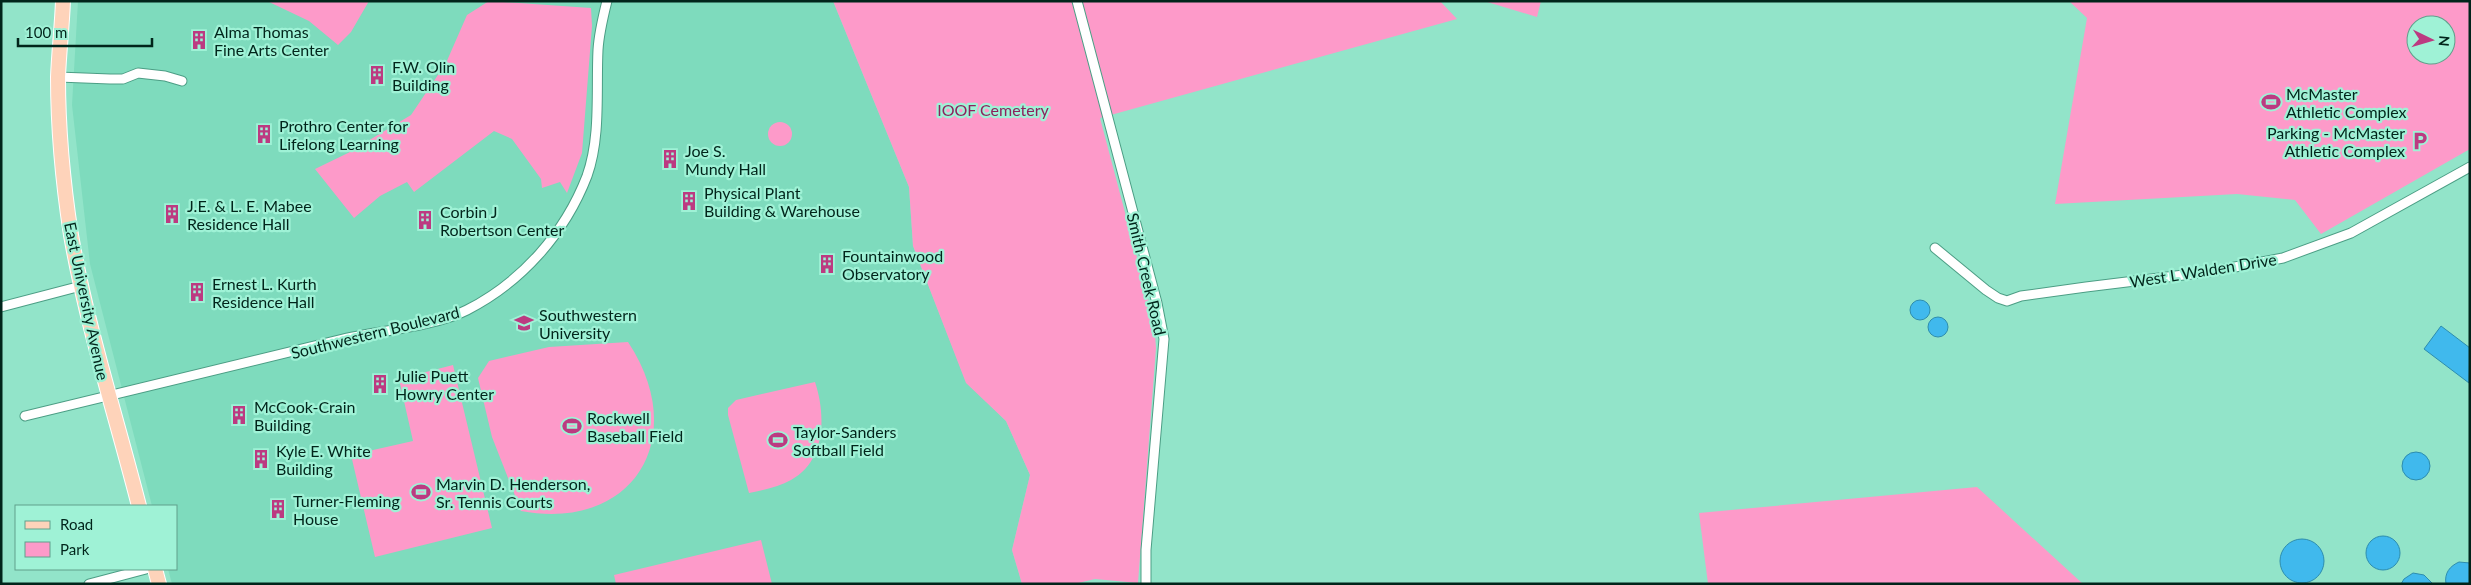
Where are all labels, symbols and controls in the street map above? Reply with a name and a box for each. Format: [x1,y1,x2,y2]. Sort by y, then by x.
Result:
scale bar [18,15,151,47]
north arrow [2406,15,2456,65]
place label: Alma Thomas Fine Arts Center [214,22,329,59]
text: 100 m [25,23,67,41]
building icon: Alma Thomas Fine Arts Center [188,29,210,51]
text: N [2436,35,2453,47]
place label: F.W. Olin Building [392,57,455,94]
building icon: F.W. Olin Building [366,64,388,86]
place label: McMaster Athletic Complex [2286,84,2407,121]
sports icon: McMaster Athletic Complex [2260,91,2282,113]
park label: IOOF Cemetery [937,100,1050,119]
place label: Prothro Center for Lifelong Learning [279,116,408,153]
building icon: Prothro Center for Lifelong Learning [253,123,275,145]
place label: Parking - McMaster Athletic Complex [2267,123,2405,160]
parking icon: Parking - McMaster Athletic Complex [2409,130,2431,152]
place label: Joe S. Mundy Hall [685,141,766,178]
building icon: Joe S. Mundy Hall [659,148,681,170]
place label: Physical Plant Building & Warehouse [704,183,860,220]
building icon: Physical Plant Building & Warehouse [678,190,700,212]
place label: J.E. & L. E. Mabee Residence Hall [187,196,312,233]
place label: Corbin J Robertson Center [440,202,565,239]
building icon: J.E. & L. E. Mabee Residence Hall [161,203,183,225]
building icon: Corbin J Robertson Center [414,209,436,231]
street label: Smith Creek Road [1124,211,1170,337]
street label: East University Avenue [61,220,113,382]
place label: Fountainwood Observatory [842,246,943,283]
street label: West L Walden Drive [2128,249,2278,291]
building icon: Fountainwood Observatory [816,253,838,275]
place label: Ernest L. Kurth Residence Hall [212,274,317,311]
building icon: Ernest L. Kurth Residence Hall [186,281,208,303]
street label: Southwestern Boulevard [289,302,461,362]
place label: Southwestern University [539,305,637,342]
school or university icon: Southwestern University [513,312,535,334]
place label: Julie Puett Howry Center [395,366,494,403]
building icon: Julie Puett Howry Center [369,373,391,395]
place label: McCook-Crain Building [254,397,356,434]
building icon: McCook-Crain Building [228,404,250,426]
place label: Rockwell Baseball Field [587,408,683,445]
sports icon: Rockwell Baseball Field [561,415,583,437]
place label: Taylor-Sanders Softball Field [793,422,897,459]
sports icon: Taylor-Sanders Softball Field [767,429,789,451]
place label: Kyle E. White Building [276,441,371,478]
building icon: Kyle E. White Building [250,448,272,470]
place label: Marvin D. Henderson, Sr. Tennis Courts [436,474,590,511]
sports icon: Marvin D. Henderson, Sr. Tennis Courts [410,481,432,503]
place label: Turner-Fleming House [293,491,400,528]
building icon: Turner-Fleming House [267,498,289,520]
legend [15,505,178,570]
text: Road [60,515,93,533]
text: Park [60,540,90,558]

